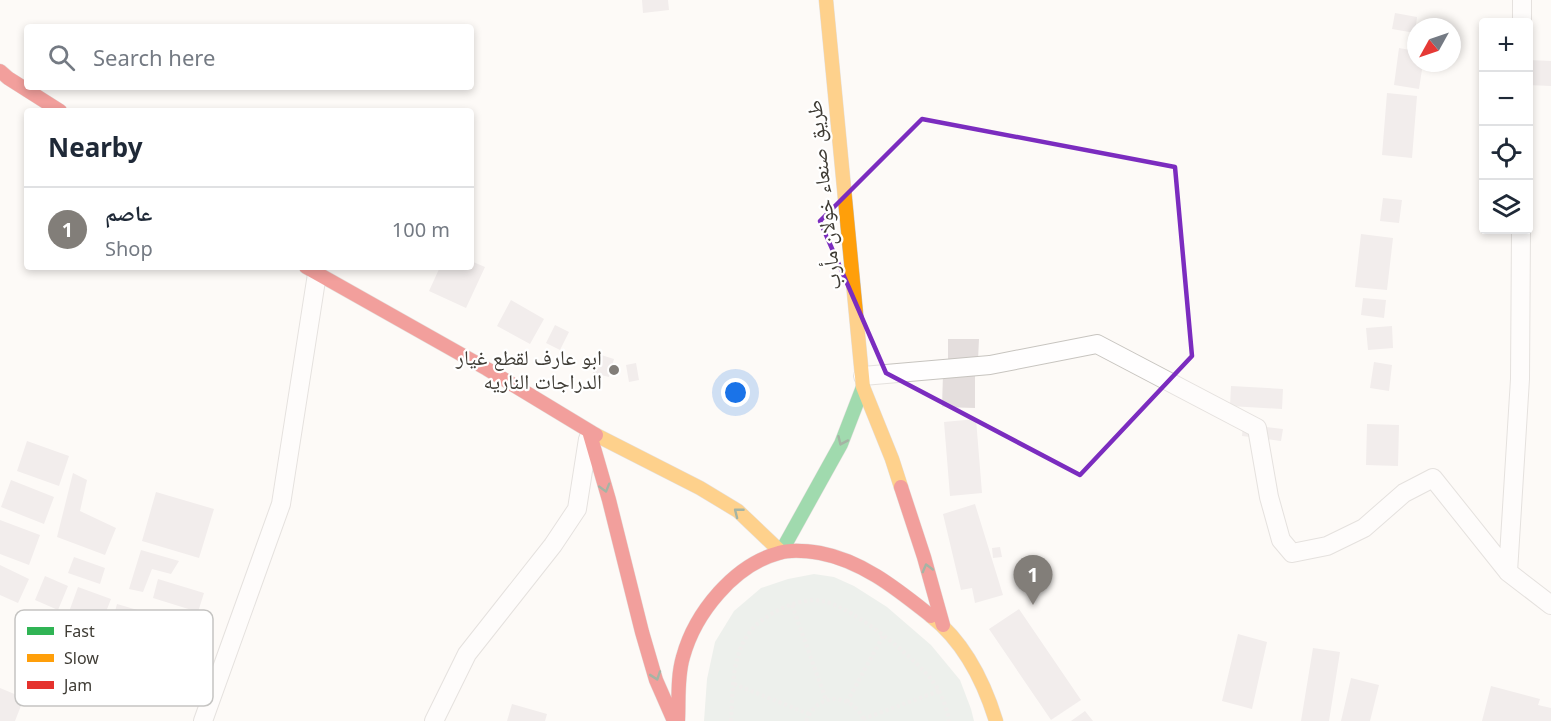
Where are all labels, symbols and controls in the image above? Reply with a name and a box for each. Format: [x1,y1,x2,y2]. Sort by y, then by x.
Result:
north arrow [1407,18,1461,72]
map controls [1479,18,1533,234]
button: + [1479,18,1533,72]
search box [24,24,474,90]
icon: search [45,41,78,74]
text: Search here [93,42,215,72]
button: − [1479,72,1533,126]
street label: طريق صنعاء خولان مأرب [799,99,847,291]
button: locate [1479,126,1533,180]
text: Nearby [48,129,143,165]
button: layers [1479,180,1533,234]
text: عاصم [105,197,152,227]
text: 1 [62,216,73,243]
text: 100 m [392,216,450,243]
text: Shop [105,235,153,262]
place label: ابو عارف لقطع غيار الدراجات الناريه [455,343,602,395]
marker: ابو عارف لقطع غيار الدراجات الناريه [607,363,621,377]
your location [721,378,750,407]
one-way arrow [837,435,849,446]
one-way arrow [598,482,610,493]
one-way arrow [734,509,745,520]
pin: 1 [1014,556,1052,605]
one-way arrow [922,563,935,573]
legend [15,610,213,706]
text: Fast [64,620,95,642]
text: Slow [64,647,99,669]
one-way arrow [648,670,661,681]
text: Jam [62,674,92,696]

